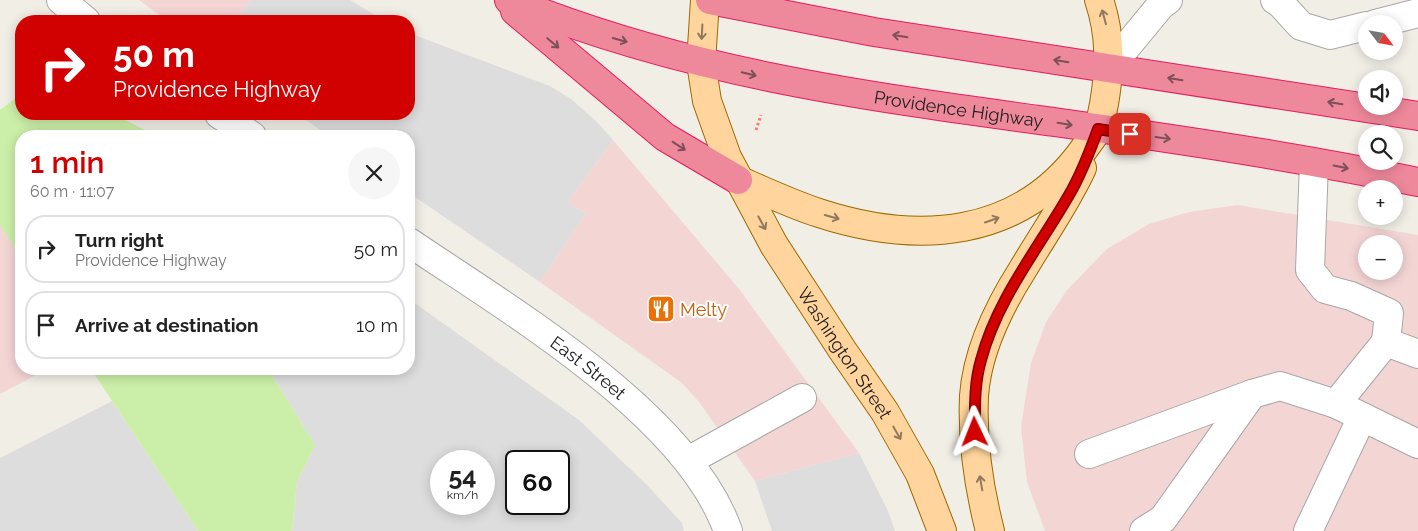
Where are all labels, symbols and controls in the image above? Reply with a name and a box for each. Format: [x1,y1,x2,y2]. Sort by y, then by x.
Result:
one-way arrow [1098,9,1108,25]
north arrow [1358,15,1402,60]
map controls [1358,15,1403,280]
one-way arrow [697,23,706,39]
one-way arrow [893,31,909,41]
text: 50 m [113,34,195,75]
icon: right [30,35,95,100]
one-way arrow [612,36,628,46]
one-way arrow [547,37,560,48]
one-way arrow [1053,56,1069,66]
one-way arrow [740,70,756,79]
button: sound [1358,70,1403,115]
one-way arrow [1167,73,1183,83]
text: Providence Highway [113,76,322,102]
street label: Providence Highway [873,86,1045,131]
one-way arrow [1328,98,1344,108]
pin [1109,113,1151,155]
one-way arrow [1057,119,1073,129]
icon: arrive [1116,120,1144,148]
button: search [1358,125,1403,170]
one-way arrow [1155,133,1171,143]
one-way arrow [671,141,685,151]
text: 1 min [30,145,105,180]
button: close [348,147,400,199]
one-way arrow [1333,163,1349,173]
button: + [1358,180,1403,225]
text: 60 m · 11:07 [30,182,114,201]
one-way arrow [824,212,840,222]
one-way arrow [757,215,767,229]
one-way arrow [984,215,999,224]
text: Turn right [75,229,164,251]
icon: right [32,235,60,263]
button: − [1358,235,1403,280]
text: 50 m [354,238,398,260]
text: Providence Highway [75,251,227,270]
street label: Washington Street [794,283,897,422]
restaurant icon: Melty [646,294,676,324]
place label: Melty [680,299,727,320]
icon: arrive [32,311,60,339]
text: Arrive at destination [75,314,259,336]
text: 10 m [356,314,398,336]
street label: East Street [547,331,631,403]
position arrow [948,405,1000,457]
one-way arrow [892,425,902,440]
speed limit sign: 60 [505,450,570,515]
text: 54 [448,461,477,491]
one-way arrow [975,476,985,492]
text: km/h [447,488,478,502]

